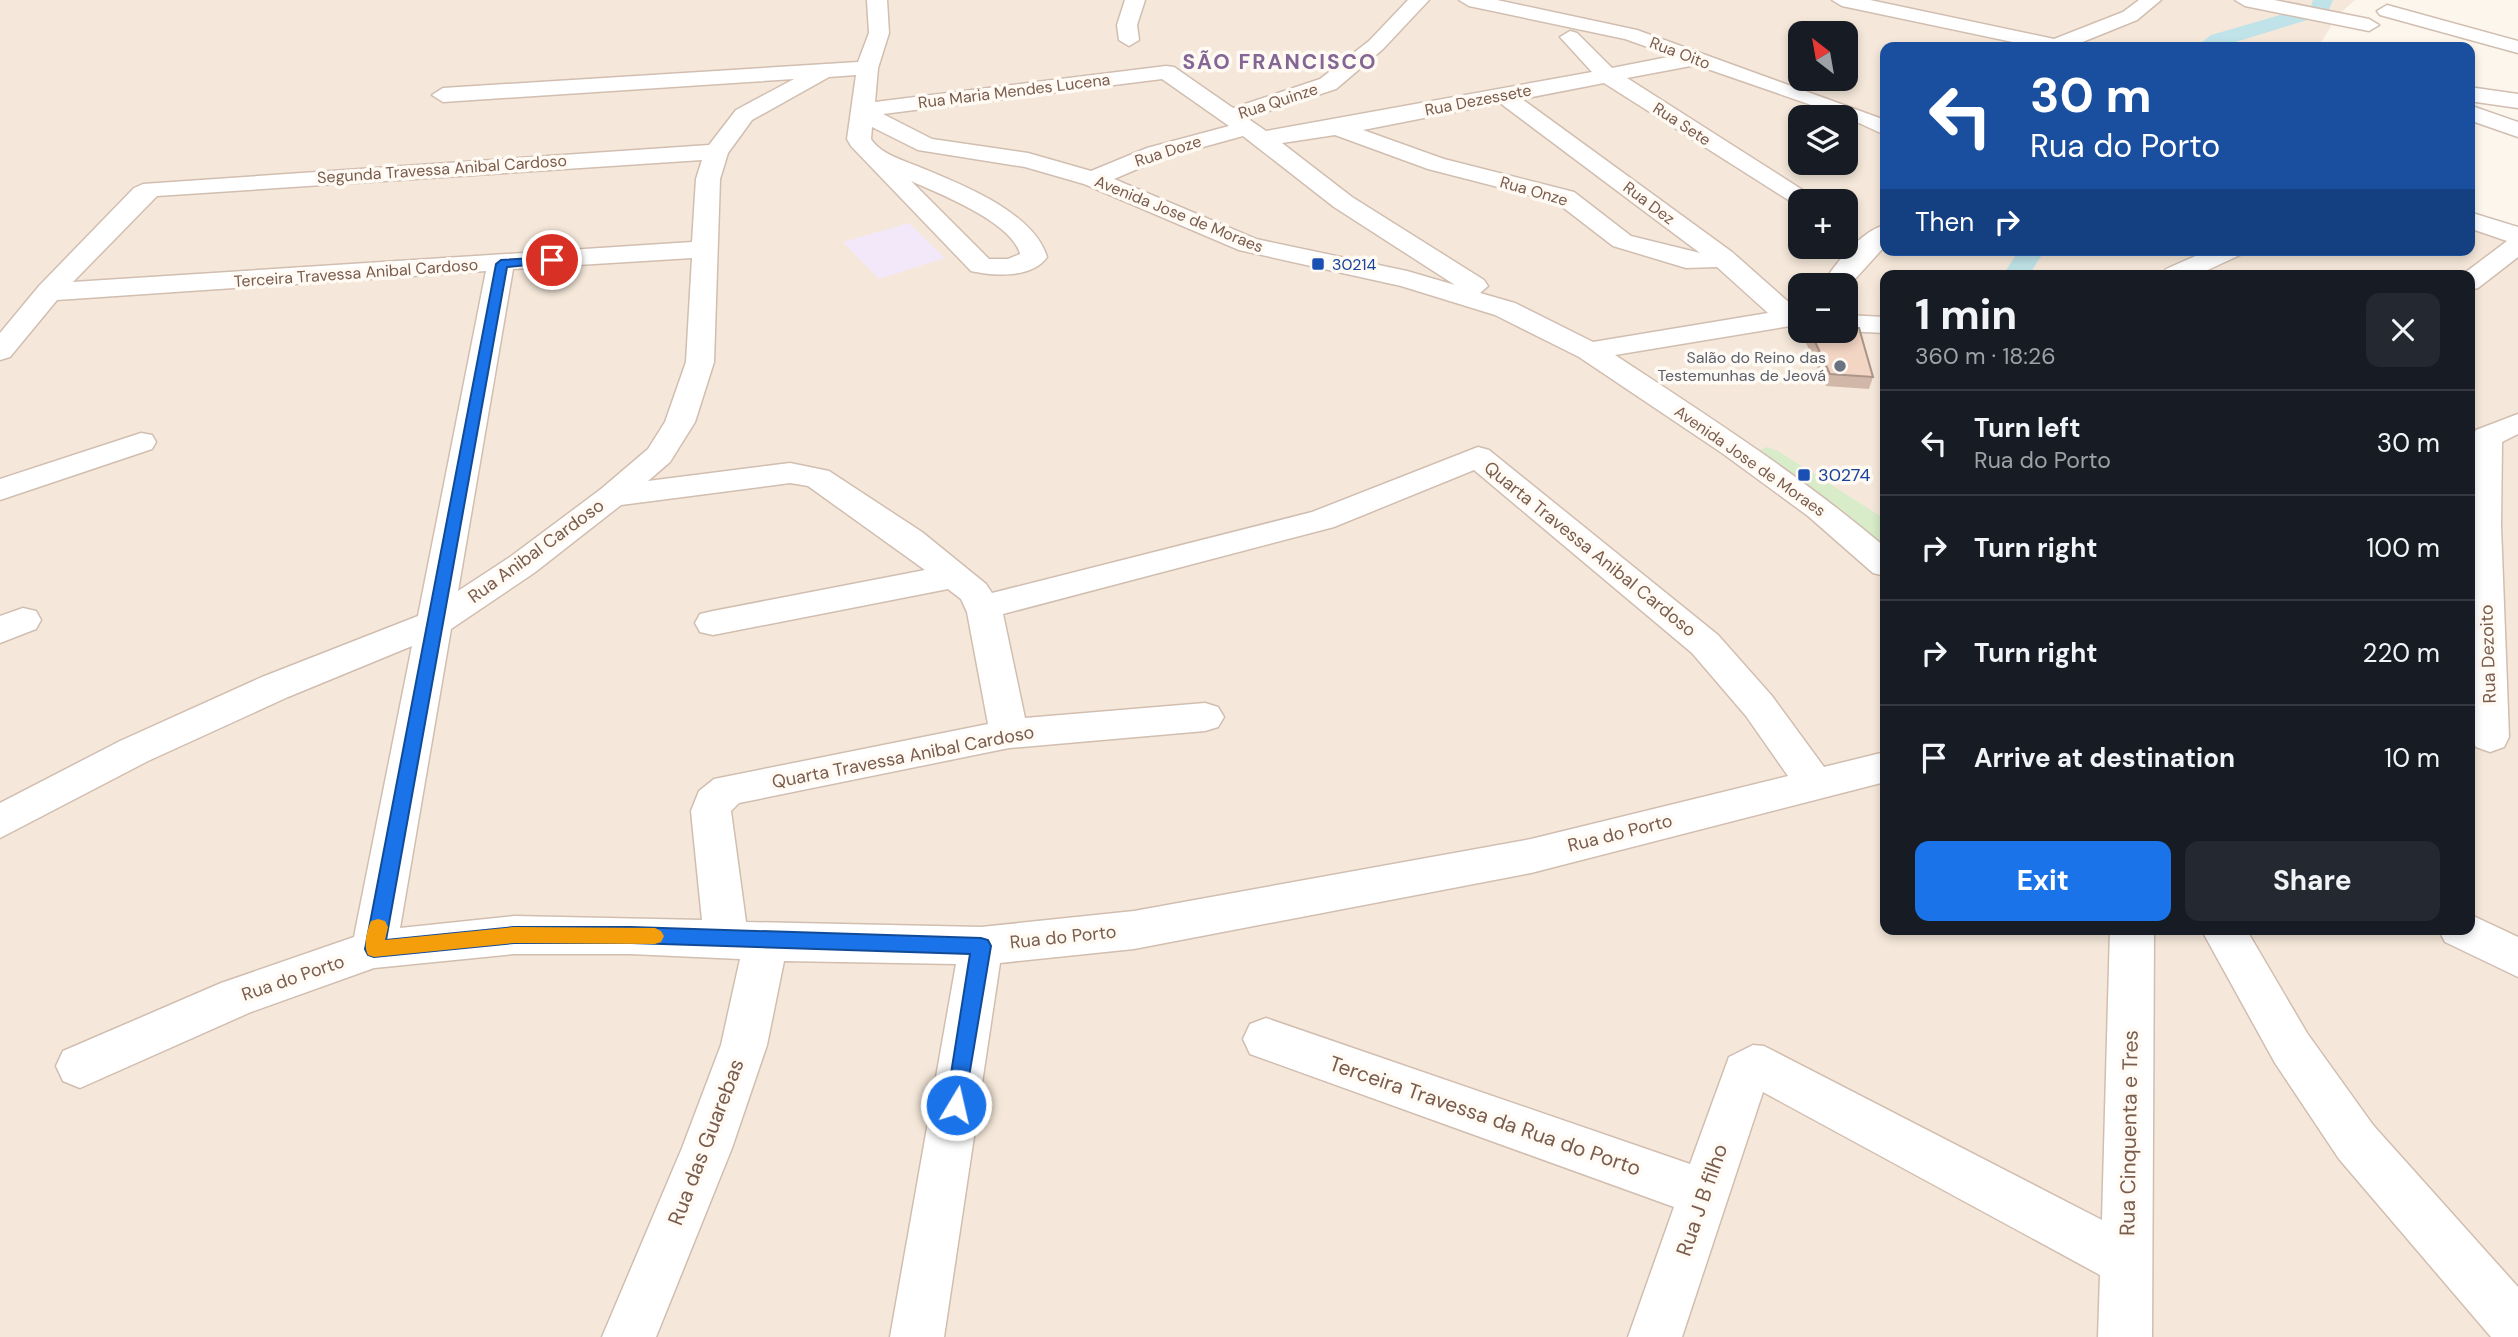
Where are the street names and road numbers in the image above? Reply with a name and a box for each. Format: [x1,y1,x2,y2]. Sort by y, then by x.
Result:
street label: Rua Oito [1647,32,1713,74]
street label: Rua Maria Mendes Lucena [917,69,1111,113]
street label: Rua Quinze [1235,78,1321,124]
street label: Rua Dezessete [1423,79,1533,121]
street label: Rua Sete [1649,98,1715,150]
street label: Rua Doze [1132,130,1204,172]
street label: Segunda Travessa Anibal Cardoso [316,150,568,188]
street label: Avenida Jose de Moraes [1092,171,1266,257]
street label: Rua Onze [1498,171,1570,211]
street label: Rua Dez [1619,177,1679,229]
street label: Terceira Travessa Anibal Cardoso [233,254,479,292]
street label: Avenida Jose de Moraes [1670,401,1830,521]
street label: Quarta Travessa Anibal Cardoso [1479,456,1701,642]
street label: Rua Anibal Cardoso [463,493,609,609]
street label: Rua Dezoito [2474,604,2502,704]
street label: Quarta Travessa Anibal Cardoso [770,720,1036,794]
street label: Rua do Porto [1565,808,1675,858]
street label: Rua do Porto [1008,919,1118,955]
street label: Rua do Porto [238,949,348,1007]
street label: Rua Cinquenta e Tres [2113,1030,2145,1236]
street label: Terceira Travessa da Rua do Porto [1325,1049,1645,1183]
street label: Rua das Guarebas [661,1055,751,1229]
street label: Rua J B filho [1670,1140,1734,1260]

